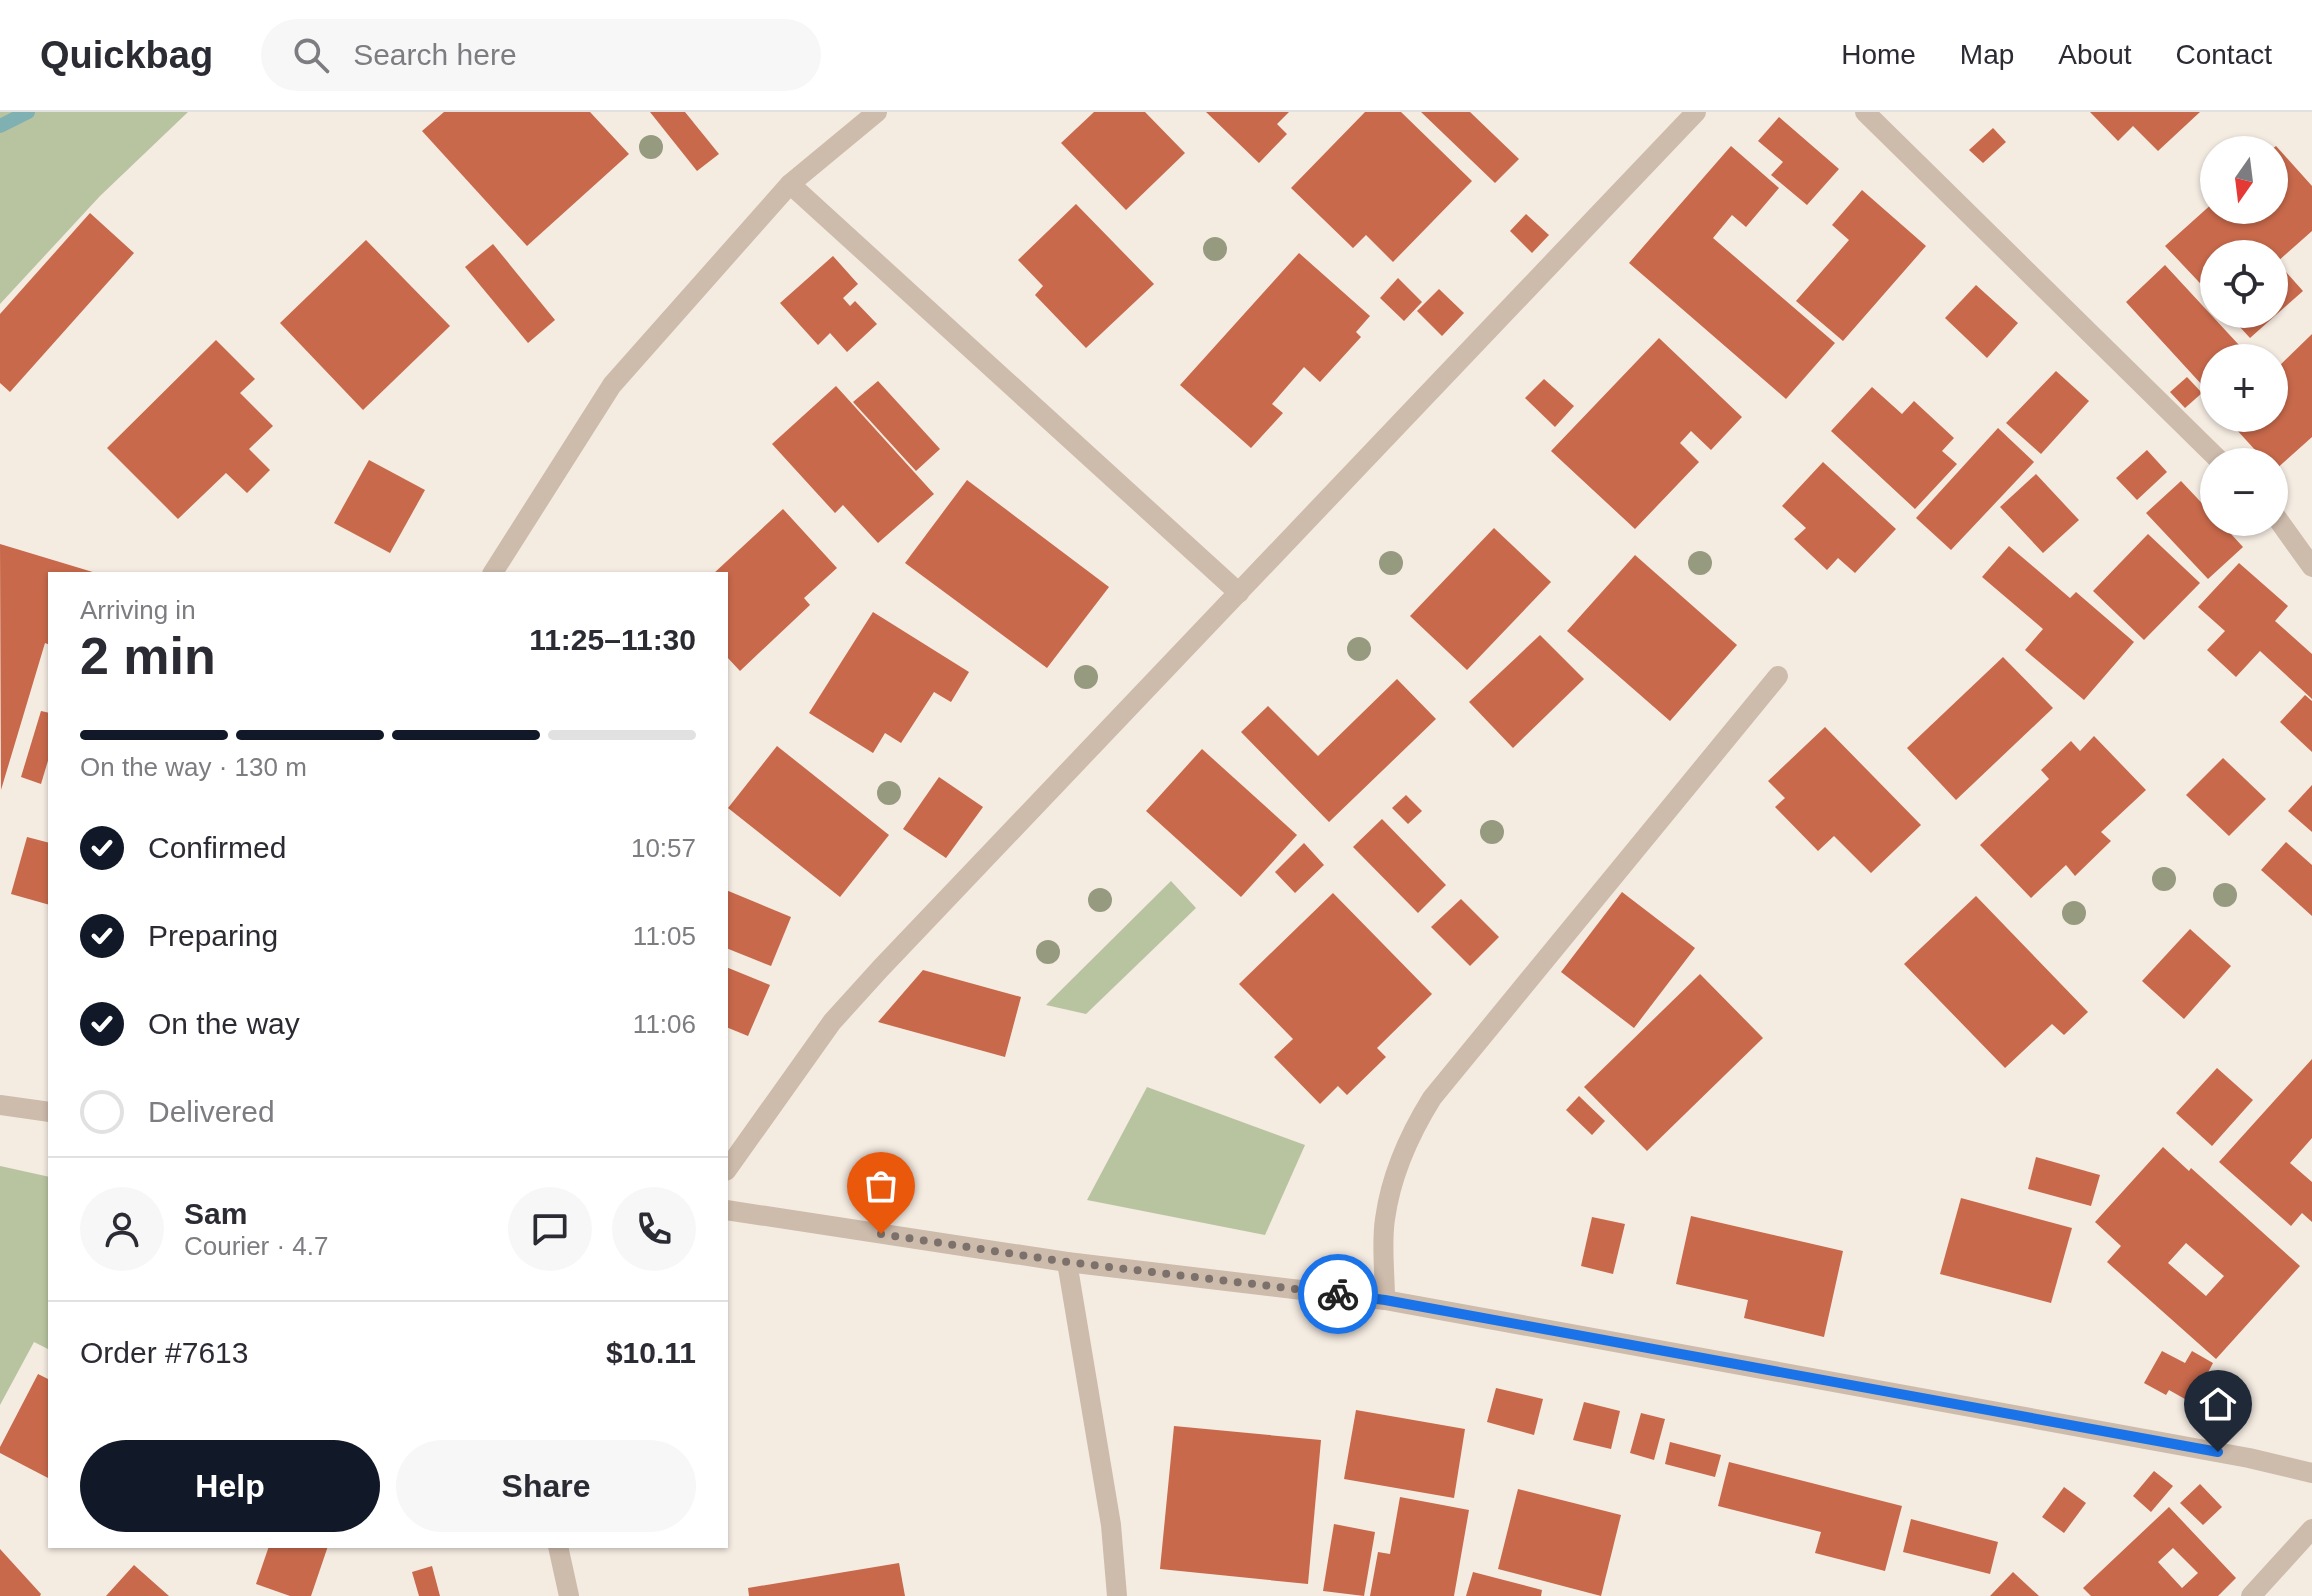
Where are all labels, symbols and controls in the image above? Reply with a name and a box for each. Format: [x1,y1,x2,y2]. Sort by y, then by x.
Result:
search box [261,19,821,91]
icon: search [289,33,333,77]
text: Quickbag [40,34,213,76]
text: Search here [353,38,517,71]
text: Home [1841,39,1916,70]
text: Map [1960,39,2014,70]
text: About [2058,39,2132,70]
text: Contact [2176,39,2272,70]
north arrow [2200,136,2288,224]
map controls [2200,136,2288,536]
button: locate [2200,240,2288,328]
button: + [2200,344,2288,432]
button: − [2200,448,2288,536]
text: Arriving in [80,595,196,625]
text: 11:25–11:30 [529,623,696,656]
text: 2 min [80,627,216,685]
text: On the way · 130 m [80,752,307,782]
icon: check [80,826,124,870]
text: Confirmed [148,831,286,864]
text: 10:57 [631,833,696,863]
icon: check [80,914,124,958]
text: Preparing [148,919,278,952]
text: 11:05 [633,921,696,951]
icon: check [80,1002,124,1046]
text: On the way [148,1007,300,1040]
text: 11:06 [633,1009,696,1039]
text: Delivered [148,1095,275,1128]
pin [847,1152,915,1234]
icon: bag [859,1164,903,1208]
button: person [80,1187,164,1271]
button: chat [508,1187,592,1271]
button: phone [612,1187,696,1271]
text: Sam [184,1197,247,1230]
text: Courier · 4.7 [184,1231,329,1261]
courier [1298,1254,1378,1334]
icon: bike [1316,1272,1360,1316]
text: Order #7613 [80,1336,248,1369]
text: $10.11 [606,1336,696,1369]
pin [2184,1370,2252,1452]
icon: home [2196,1382,2240,1426]
button: Help [80,1440,380,1532]
button: Share [396,1440,696,1532]

